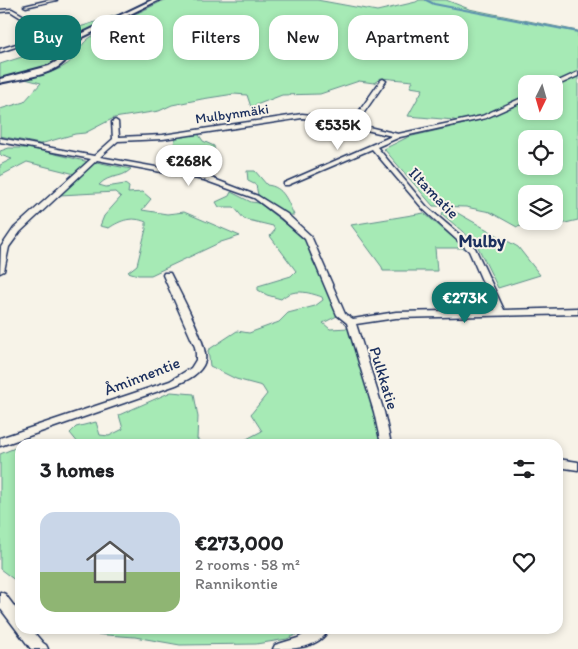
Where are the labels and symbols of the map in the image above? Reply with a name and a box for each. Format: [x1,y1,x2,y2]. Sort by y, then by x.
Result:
north arrow [518,75,562,120]
street label: Mulbynmäki [194,100,270,128]
pin: €535K [303,108,373,151]
pin: €268K [154,144,224,187]
street label: Iltamatie [405,163,463,223]
district label: Mulby [458,230,506,252]
pin: €273K [430,282,500,324]
street label: Pulkkatie [365,344,403,412]
street label: Åminnentie [101,353,183,399]

